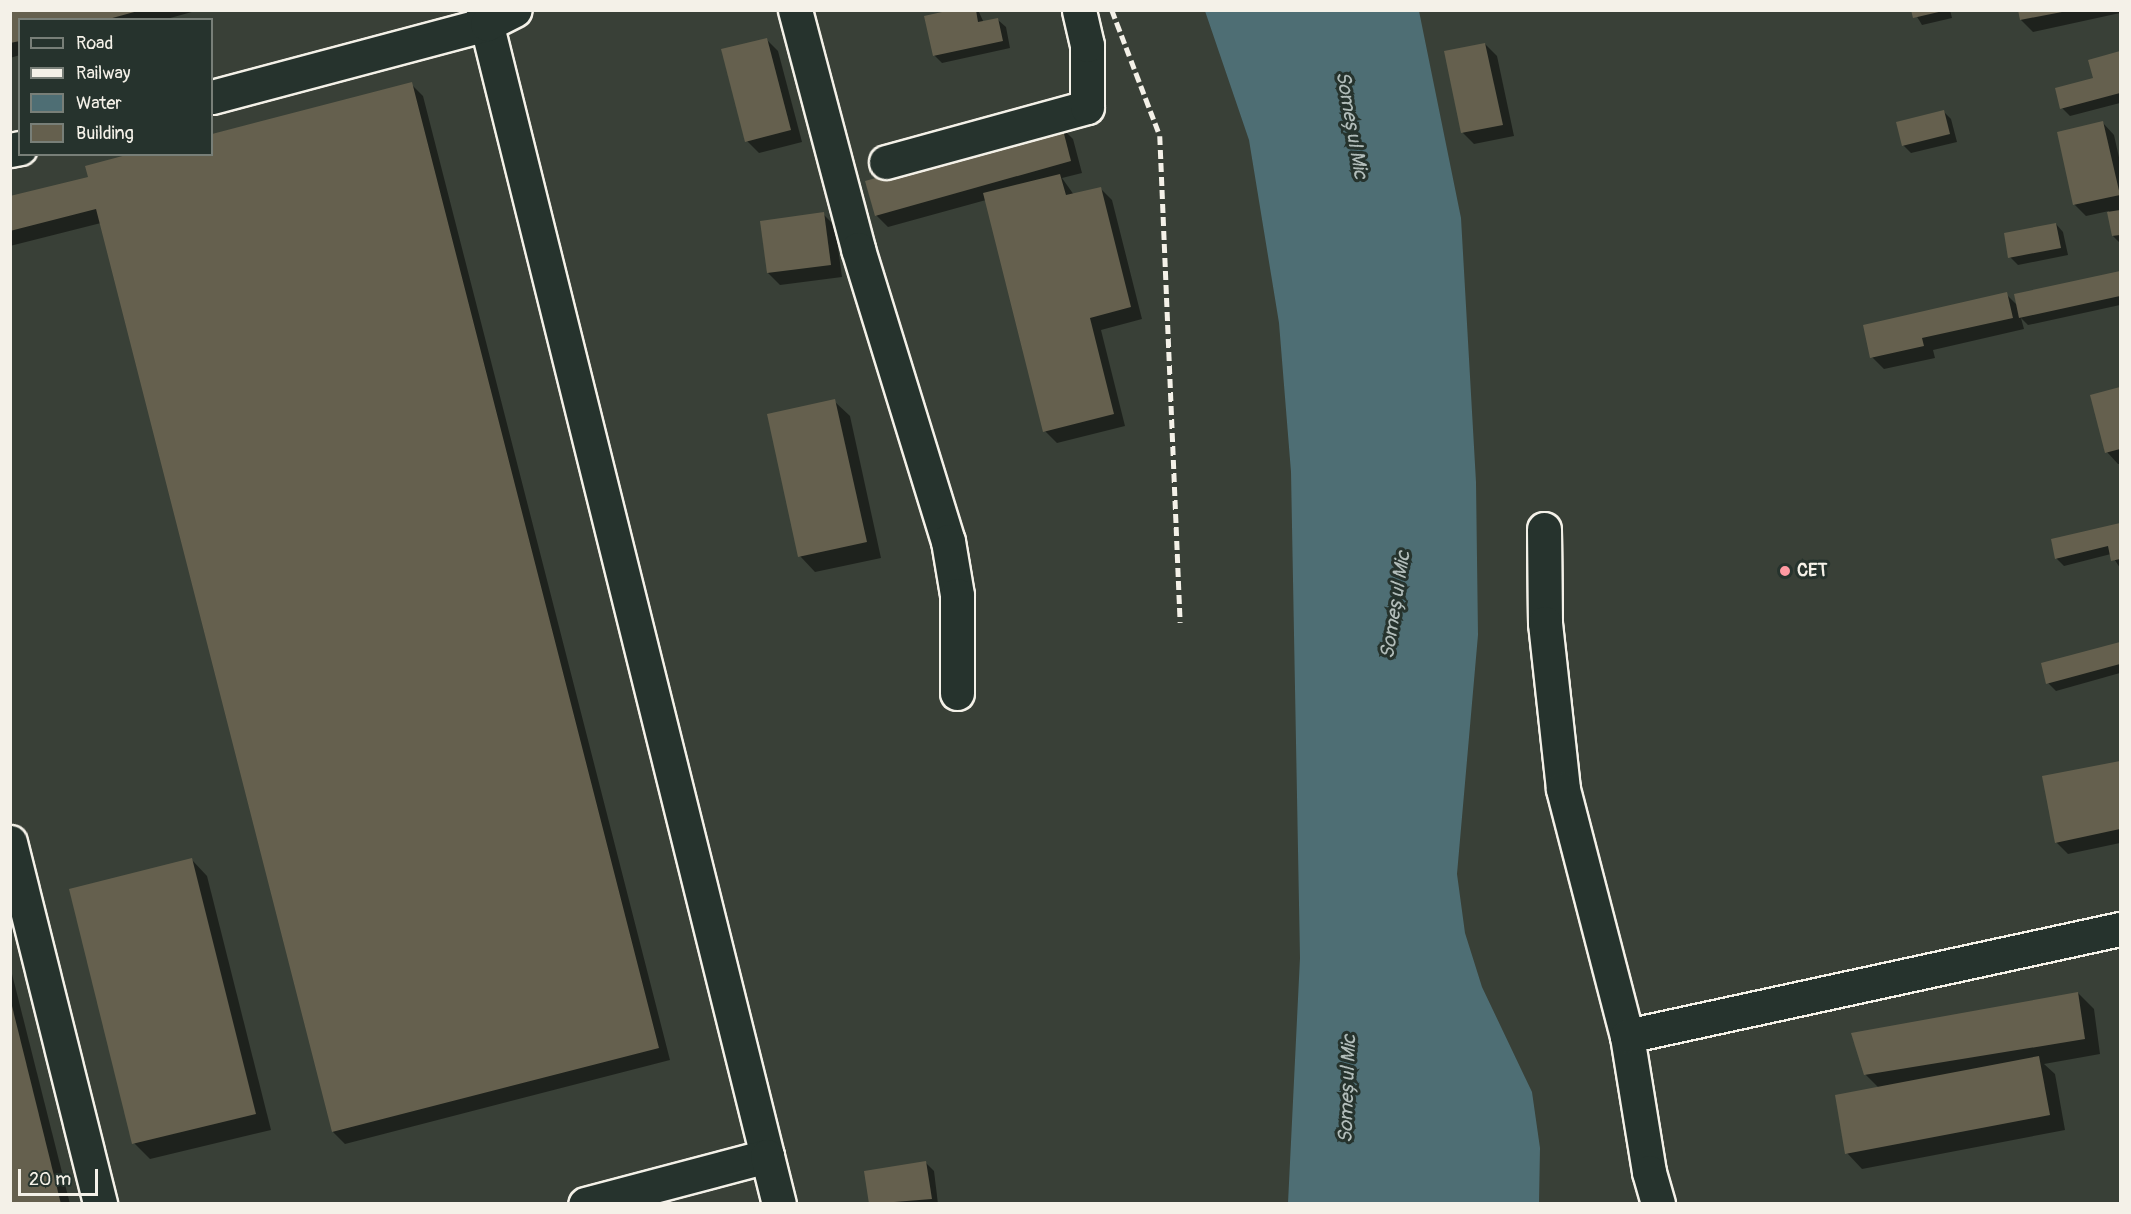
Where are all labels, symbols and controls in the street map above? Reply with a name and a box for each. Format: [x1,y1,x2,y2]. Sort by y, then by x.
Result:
legend [18,18,213,156]
text: Road [76,32,113,55]
text: Railway [76,62,131,85]
water label: Someșul Mic [1331,69,1373,181]
text: Water [76,92,122,115]
text: Building [76,122,134,145]
water label: Someșul Mic [1375,549,1415,661]
place label: CET [1797,560,1827,582]
marker: CET [1778,564,1792,578]
water label: Someșul Mic [1333,1034,1361,1144]
scale bar [21,1157,100,1195]
text: 20 m [29,1168,71,1191]

